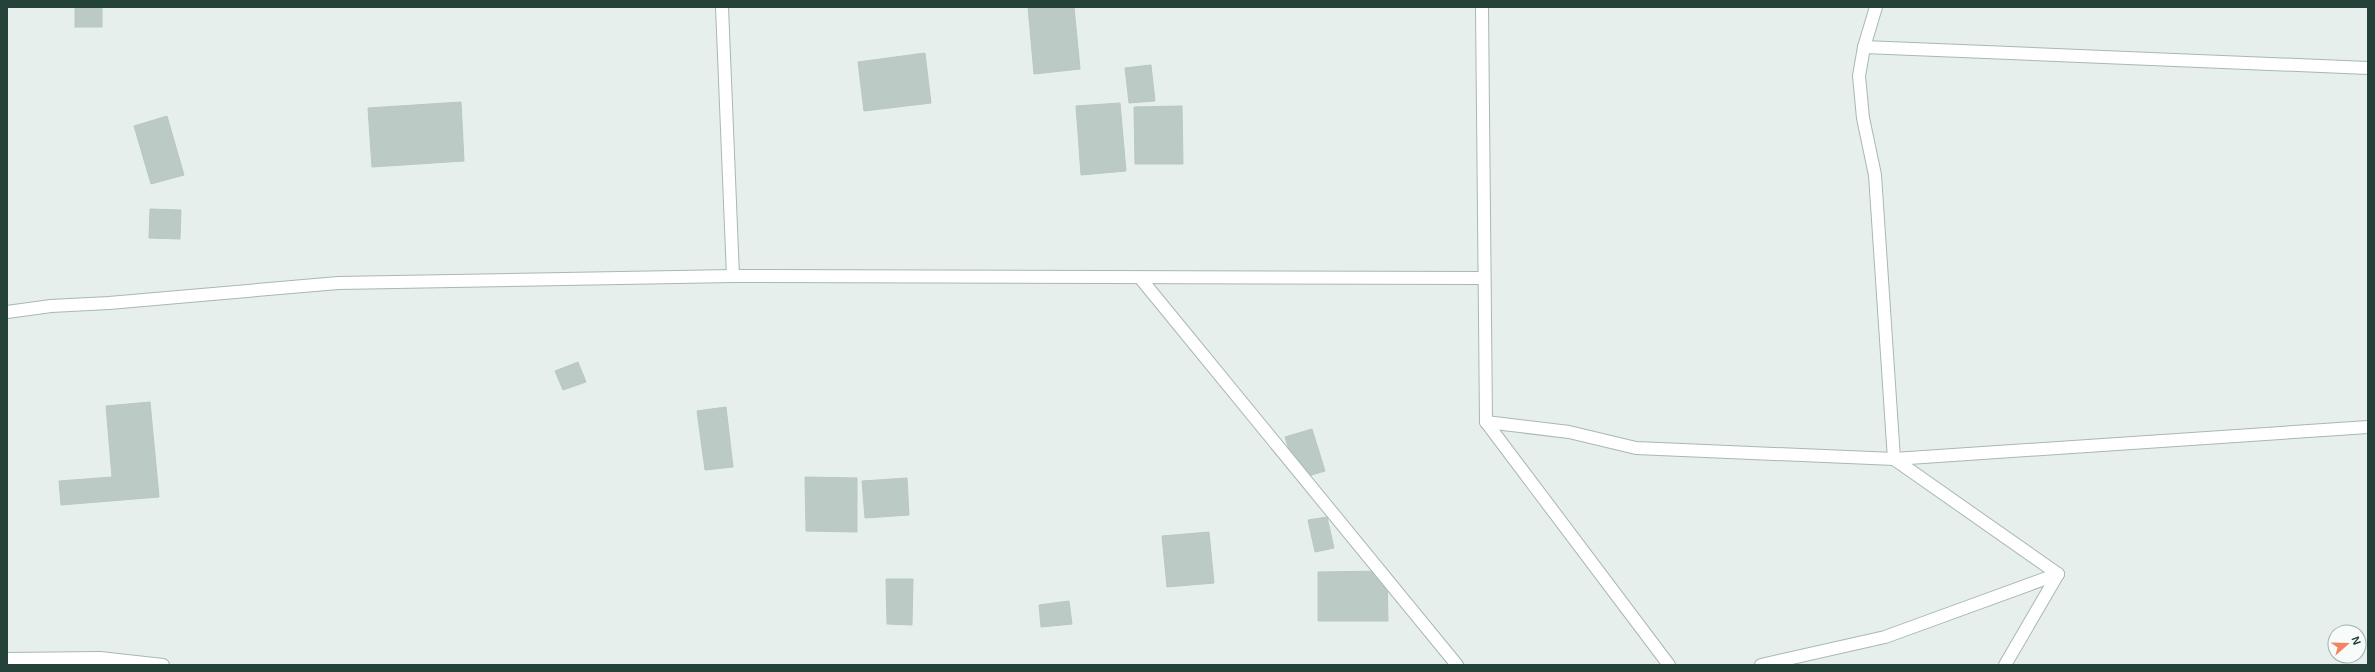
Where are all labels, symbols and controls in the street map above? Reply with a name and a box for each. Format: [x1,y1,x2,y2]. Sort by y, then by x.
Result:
north arrow [2327,624,2367,664]
text: N [2349,635,2363,646]

